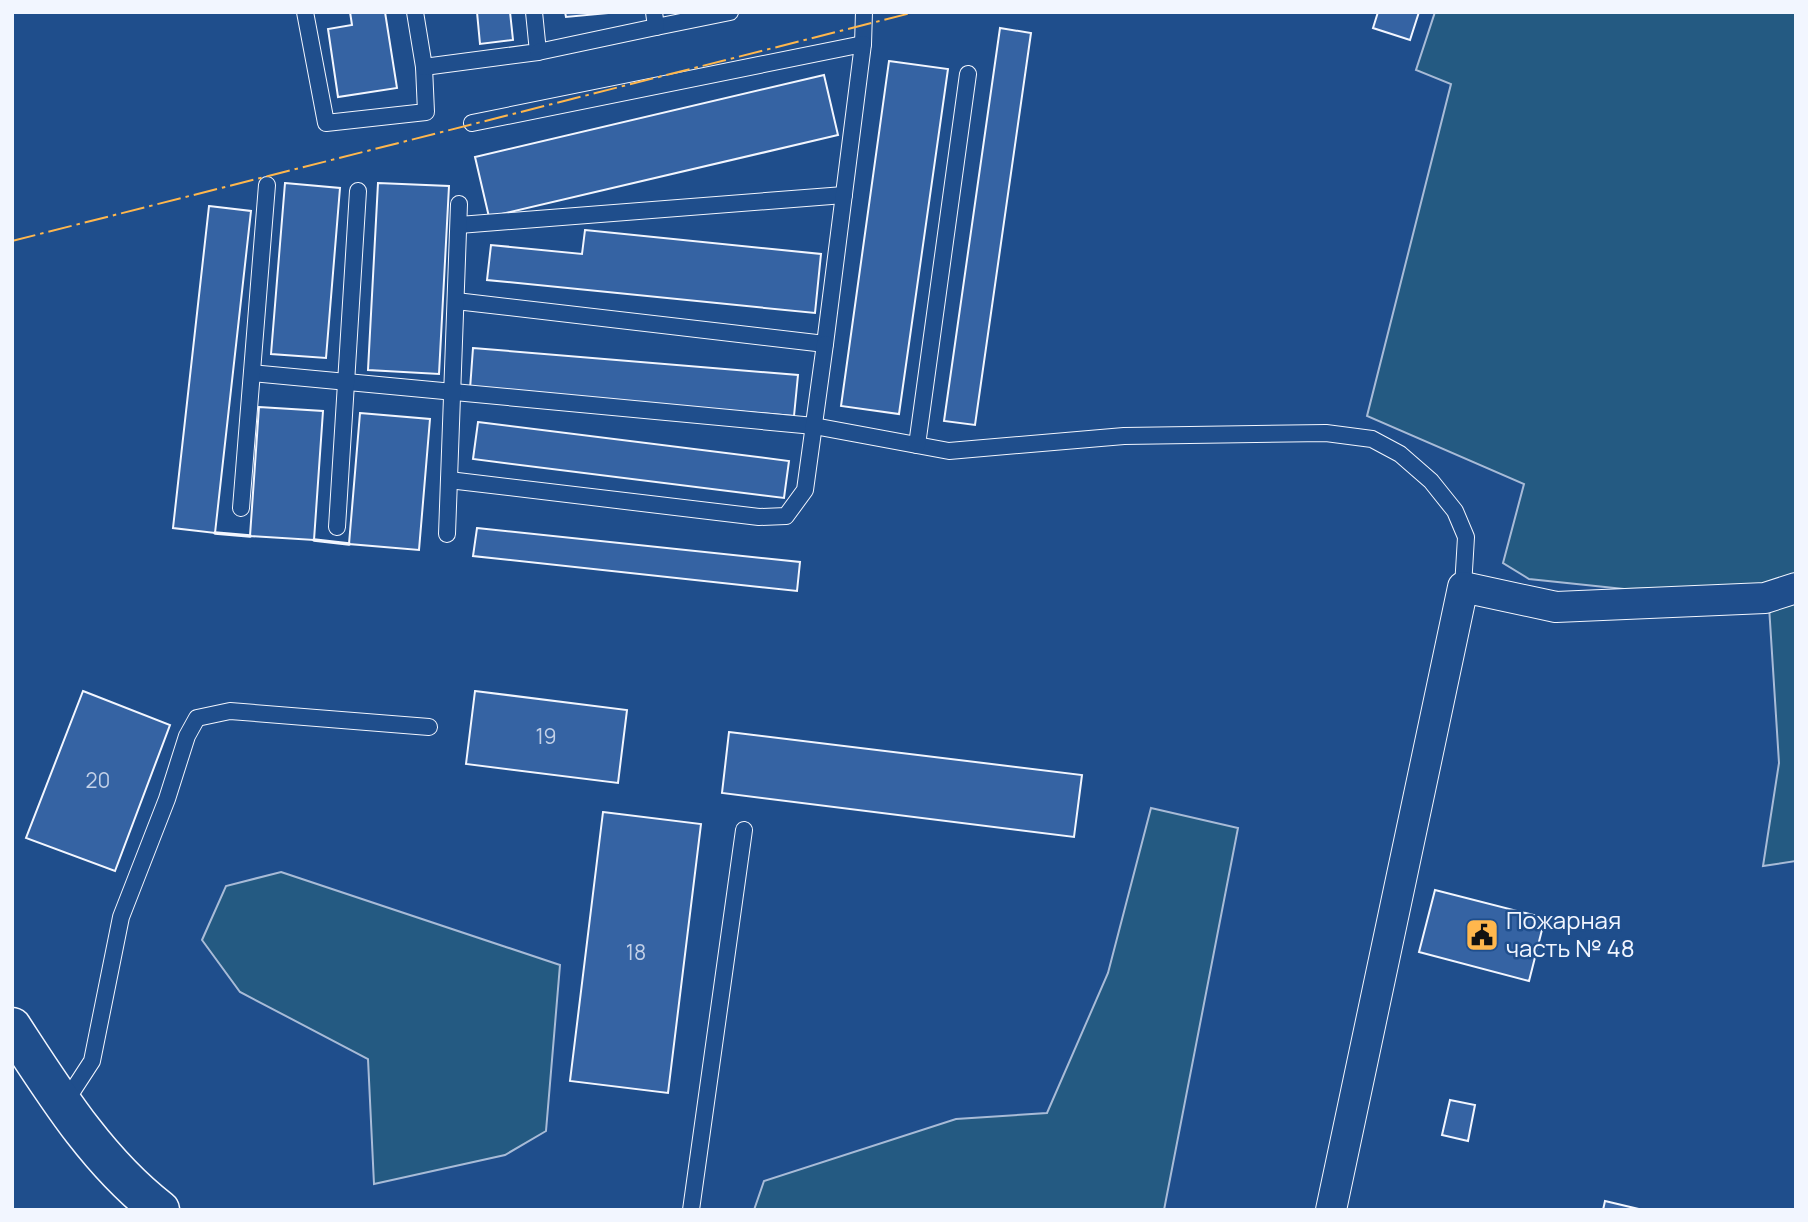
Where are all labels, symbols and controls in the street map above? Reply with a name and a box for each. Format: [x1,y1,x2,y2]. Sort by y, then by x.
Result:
house number: 19 [535,722,557,750]
house number: 20 [86,766,110,794]
place label: Пожарная часть № 48 [1506,903,1635,964]
public building icon: Пожарная часть № 48 [1463,916,1501,954]
house number: 18 [626,938,646,966]

